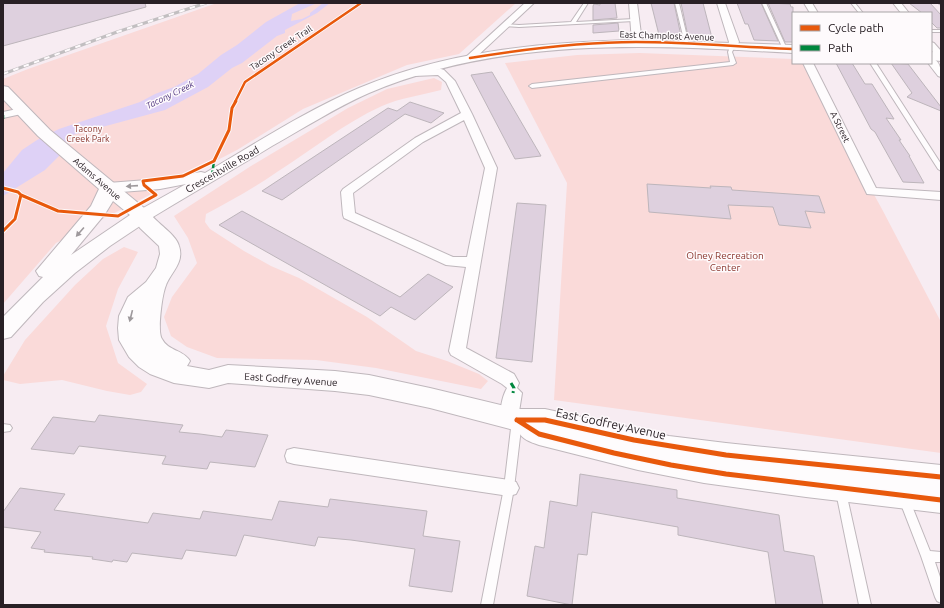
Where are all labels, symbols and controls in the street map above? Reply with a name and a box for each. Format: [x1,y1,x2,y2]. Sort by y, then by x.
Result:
legend [792,12,932,64]
text: Cycle path [828,21,884,34]
street label: Tacony Creek Trail [248,23,315,73]
street label: East Champlost Avenue [619,29,715,43]
text: Path [828,41,853,54]
water label: Tacony Creek [144,79,196,111]
street label: A Street [828,110,852,144]
park label: Tacony Creek Park [66,124,110,144]
street label: Crescentville Road [184,144,261,195]
street label: Adams Avenue [71,156,123,202]
one-way arrow [126,183,138,190]
one-way arrow [75,226,84,237]
park label: Olney Recreation Center [686,250,764,273]
one-way arrow [128,311,134,323]
street label: East Godfrey Avenue [244,371,338,388]
street label: East Godfrey Avenue [555,405,667,442]

